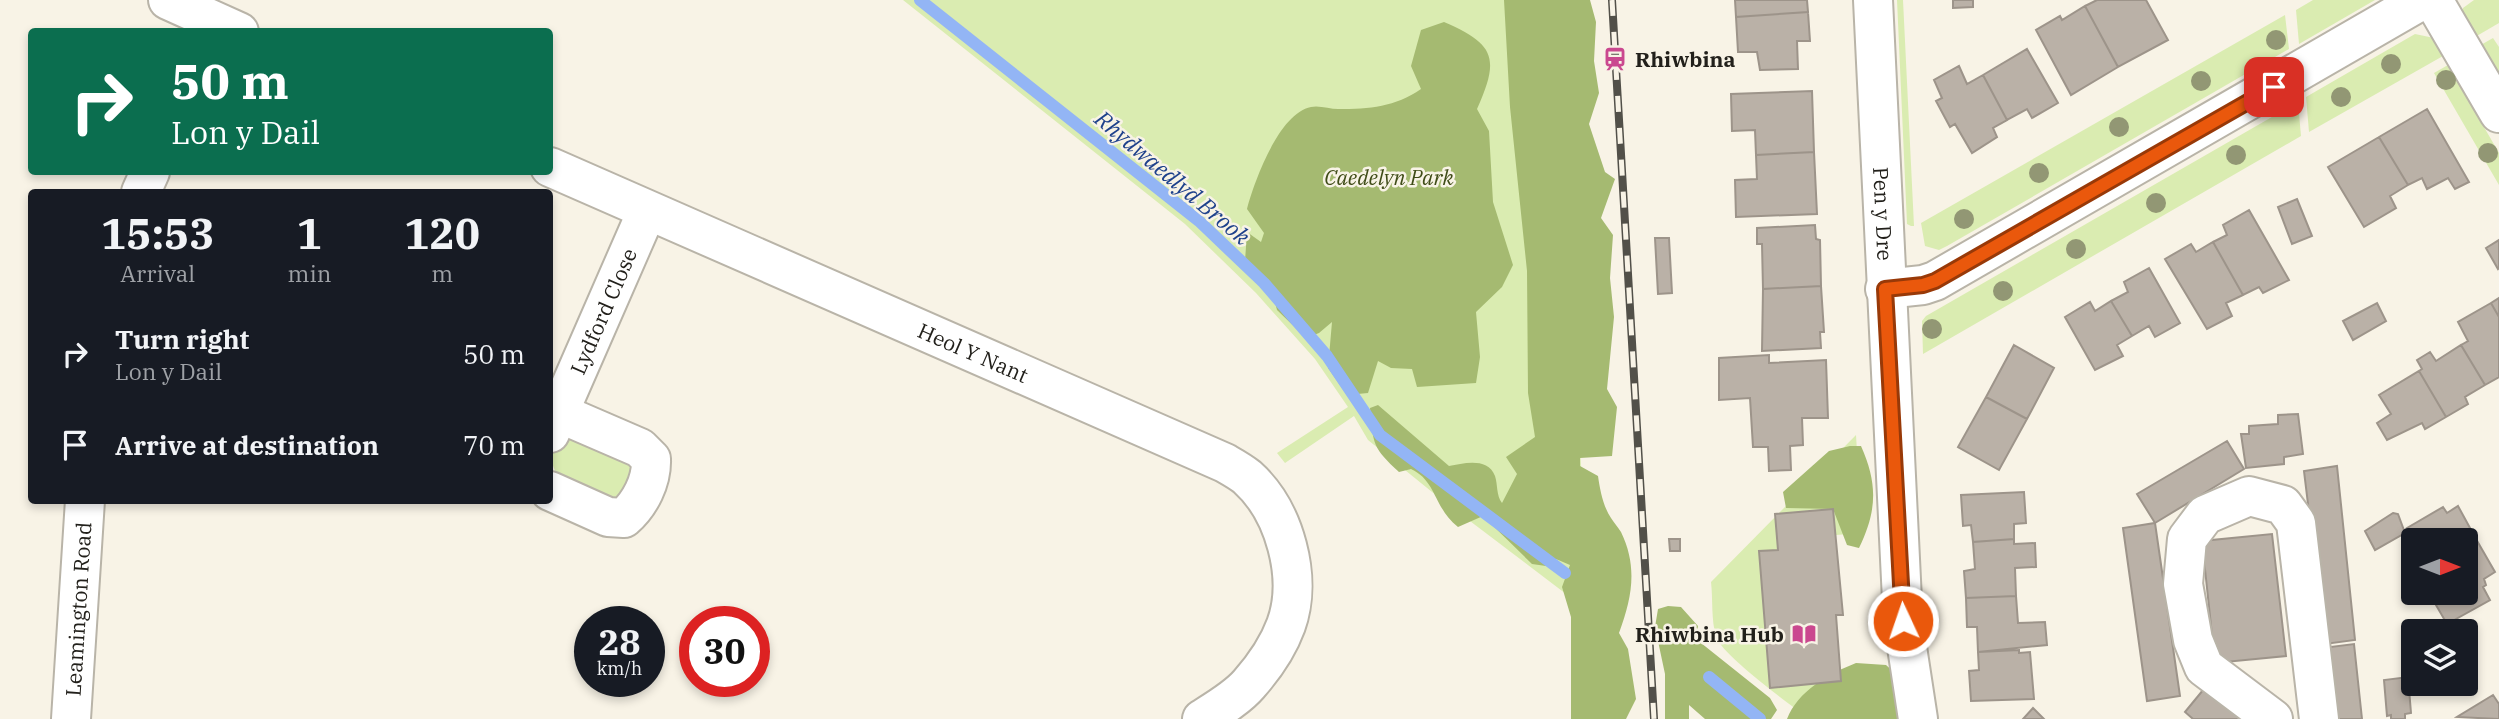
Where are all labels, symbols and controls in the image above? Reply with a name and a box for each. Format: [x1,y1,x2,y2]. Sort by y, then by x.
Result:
station icon: Rhiwbina [1601,45,1629,73]
place label: Rhiwbina [1635,45,1735,73]
text: 50 m [171,49,289,112]
icon: right [56,56,147,147]
pin [2244,57,2304,117]
icon: arrive [2255,68,2293,106]
water label: Rhydwaedlyd Brook [1088,103,1258,251]
text: Lon y Dail [171,111,320,153]
park label: Caedelyn Park [1324,163,1455,191]
street label: Pen y Dre [1867,166,1900,261]
text: 15:53 [101,206,215,261]
text: 1 [297,206,322,261]
text: 120 [404,206,480,261]
street label: Lydford Close [563,244,643,379]
text: Arrival [120,258,195,288]
text: min [288,258,331,288]
text: m [431,258,453,288]
street label: Heol Y Nant [914,316,1033,389]
text: Turn right [115,322,249,356]
icon: right [56,335,94,373]
text: 50 m [463,337,525,371]
text: Lon y Dail [115,356,222,386]
icon: arrive [56,426,94,464]
text: Arrive at destination [115,428,379,462]
text: 70 m [463,428,525,462]
street label: Leamington Road [58,521,98,697]
north arrow [2401,528,2478,606]
map controls [2401,528,2478,696]
position arrow [1866,584,1940,658]
speed limit sign: 30 [679,606,770,697]
text: 28 [598,619,641,665]
button: layers [2401,619,2478,696]
place label: Rhiwbina Hub [1635,620,1784,648]
library icon: Rhiwbina Hub [1790,620,1818,648]
text: km/h [597,657,642,680]

